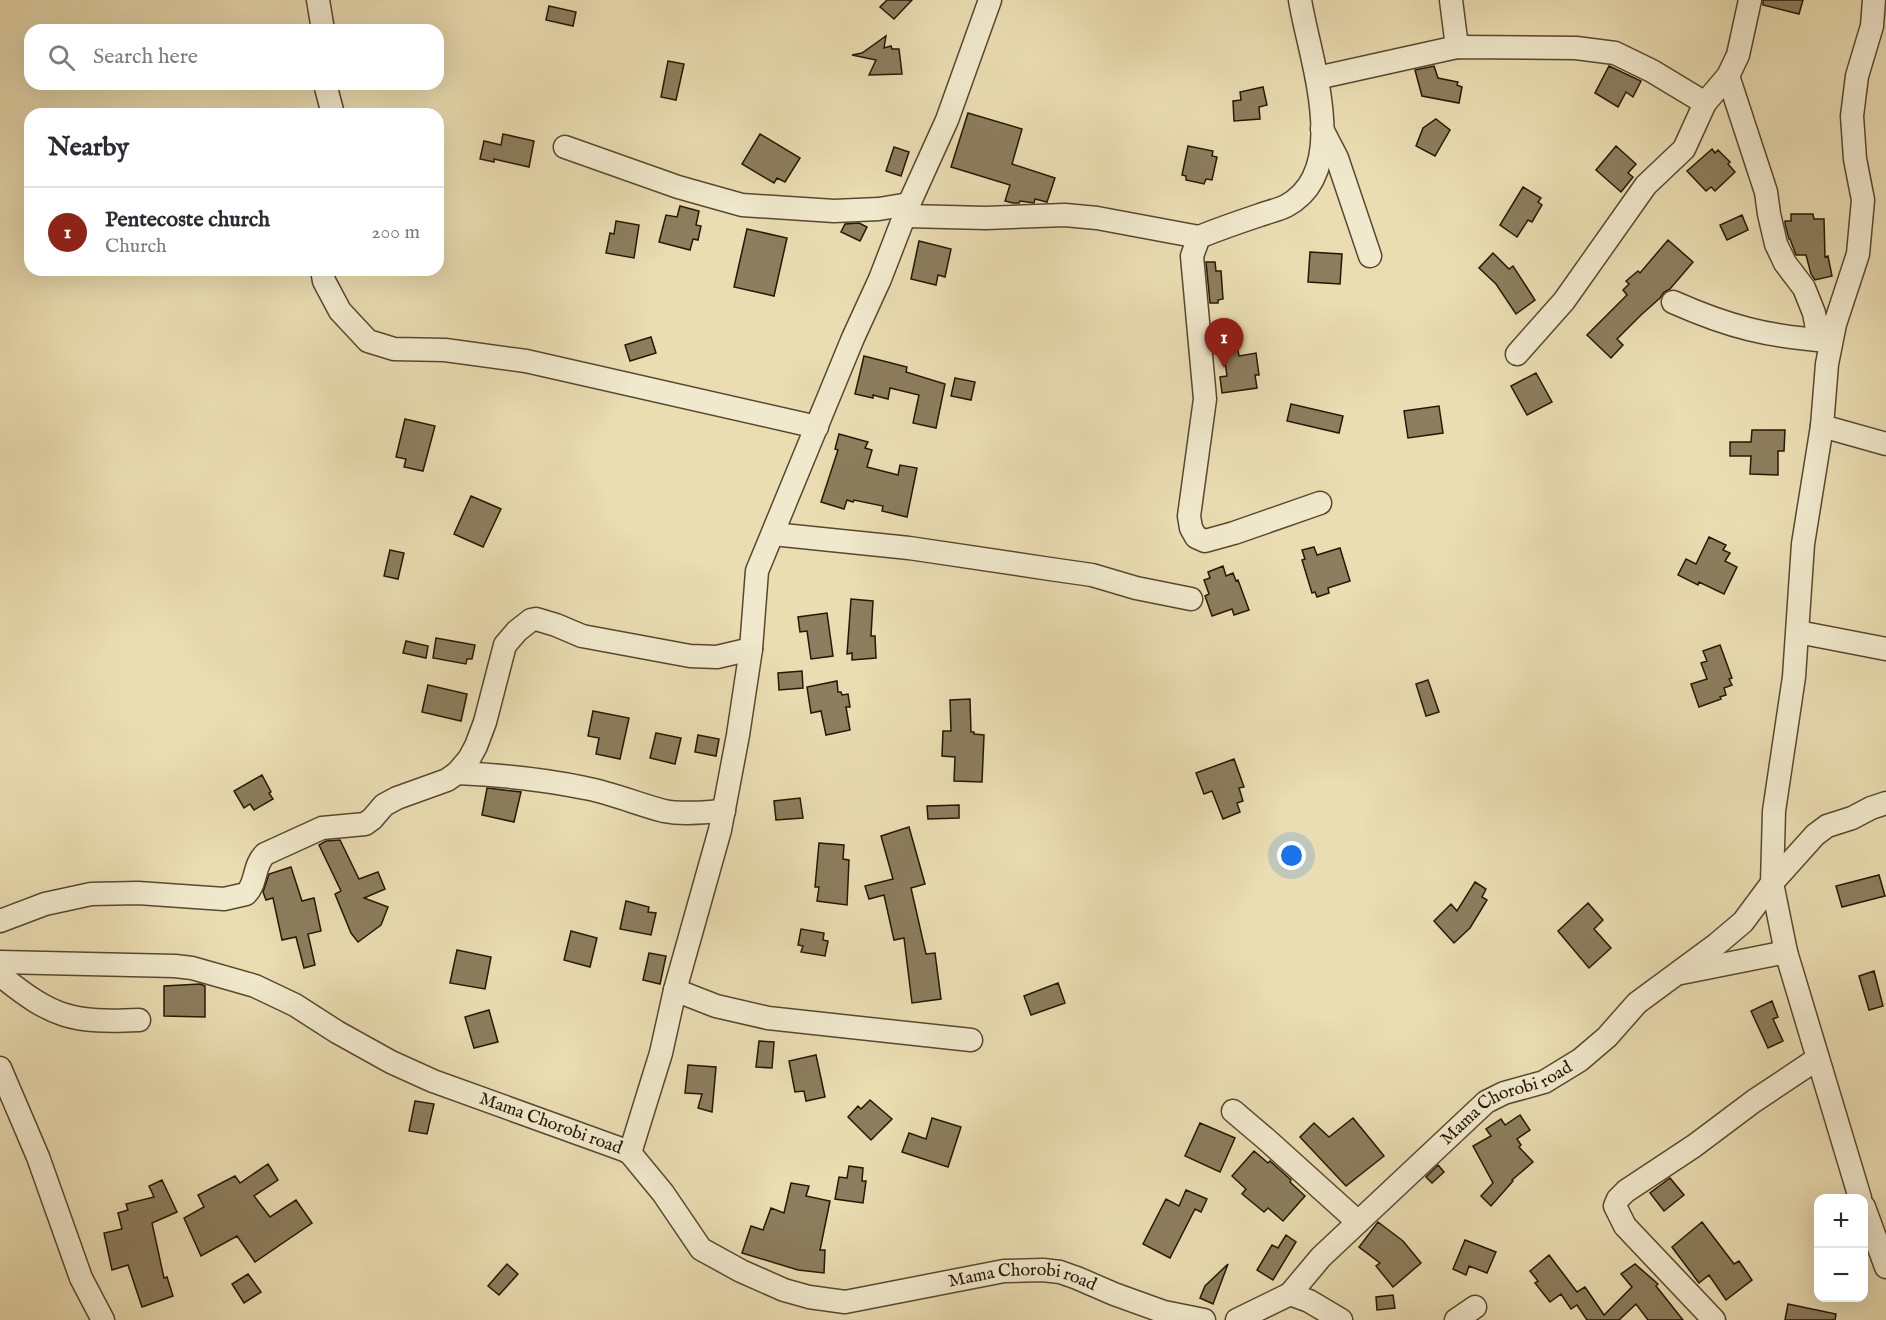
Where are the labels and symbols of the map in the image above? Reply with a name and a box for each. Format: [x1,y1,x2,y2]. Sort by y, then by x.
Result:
pin: 1 [1204,318,1244,368]
your location [1277,841,1306,870]
street label: Mama Chorobi road [1436,1056,1577,1150]
street label: Mama Chorobi road [476,1087,626,1160]
street label: Mama Chorobi road [946,1258,1100,1297]

